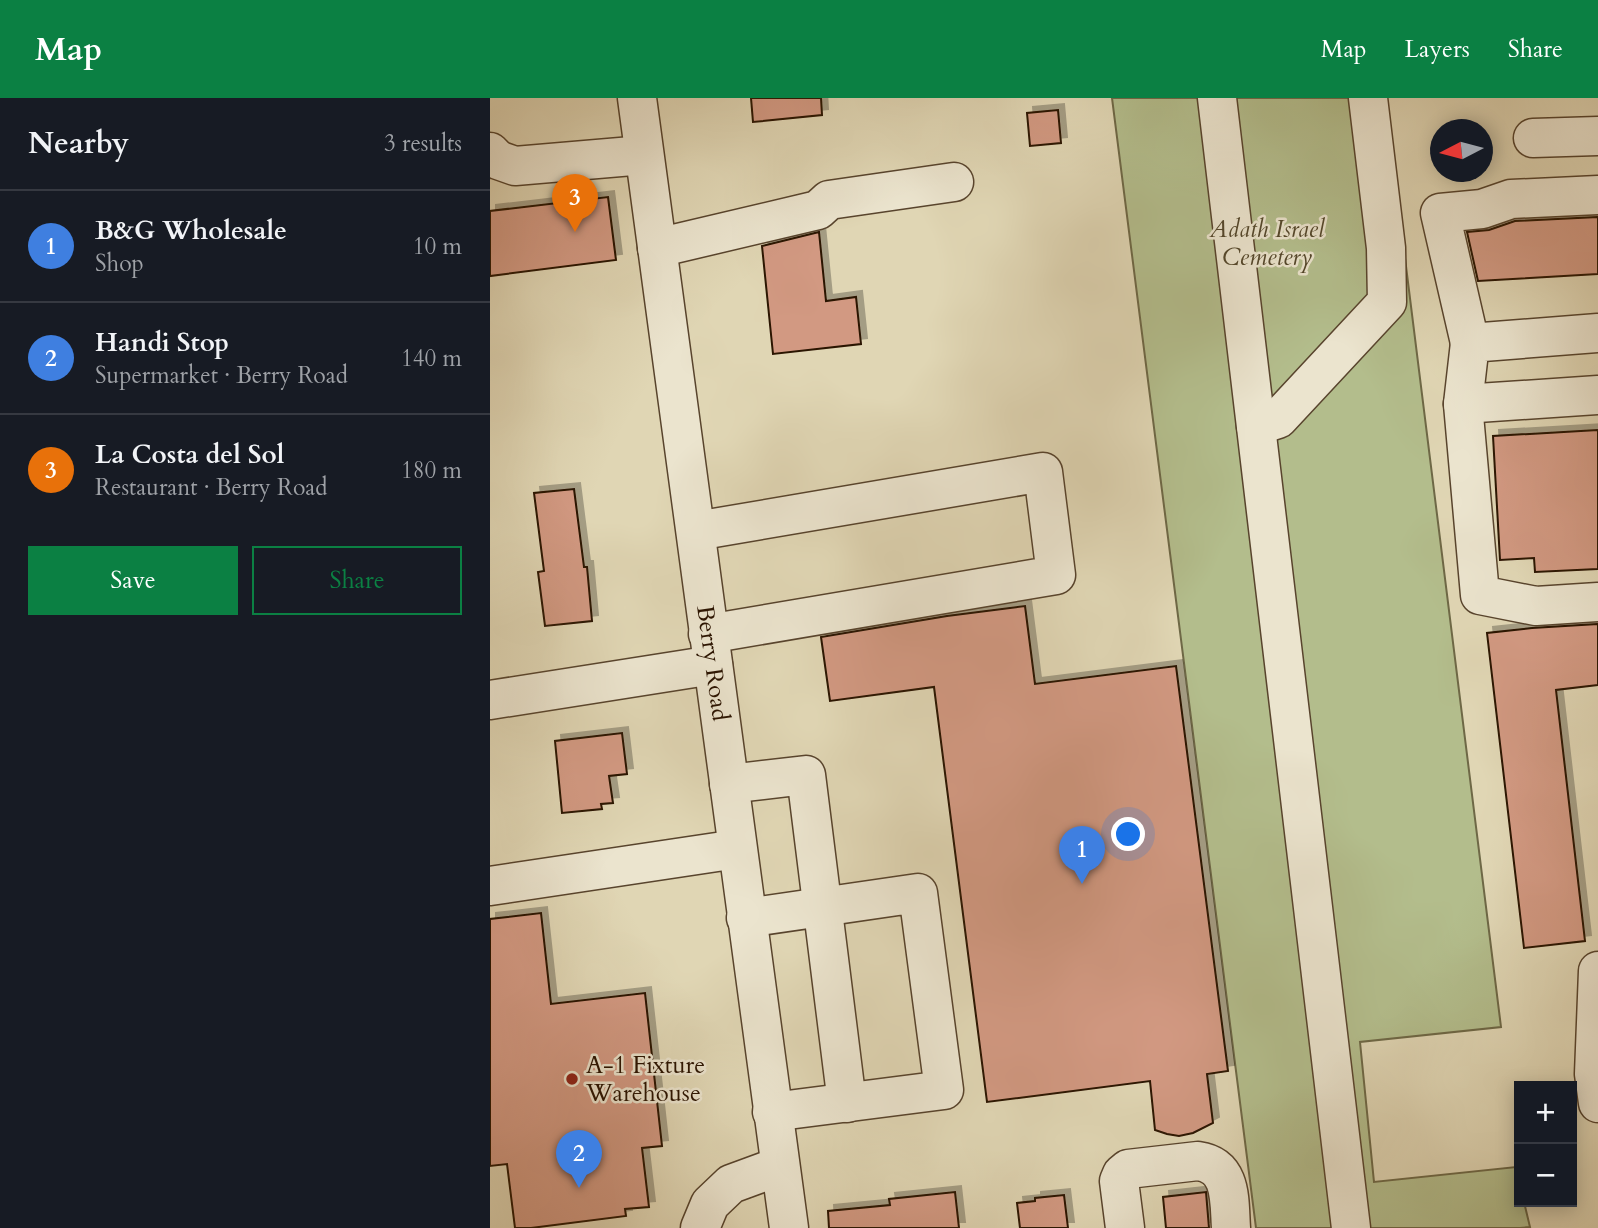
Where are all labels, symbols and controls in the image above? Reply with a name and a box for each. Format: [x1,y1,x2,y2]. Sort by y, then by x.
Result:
text: Map [35,27,102,72]
text: Map [1321,33,1367,66]
text: Layers [1405,33,1470,66]
text: Share [1508,33,1563,66]
north arrow [1430,119,1493,182]
text: Nearby [28,123,129,164]
text: 3 results [384,128,462,159]
pin: 3 [552,174,598,232]
text: B&G Wholesale [95,213,287,248]
park label: Adath Israel Cemetery [1209,213,1326,274]
text: 1 [45,231,57,262]
text: 10 m [413,231,462,262]
text: Shop [95,248,144,279]
text: Handi Stop [95,325,229,360]
text: 2 [45,343,57,374]
text: 140 m [401,343,462,374]
text: Supermarket · Berry Road [95,360,348,391]
text: La Costa del Sol [95,437,284,472]
text: 3 [45,455,57,486]
text: 180 m [401,455,462,486]
text: Restaurant · Berry Road [95,472,328,503]
button: Save [28,546,238,615]
button: Share [252,546,462,615]
street label: Berry Road [688,603,737,723]
your location [1111,817,1145,851]
pin: 1 [1059,826,1105,884]
place label: A-1 Fixture Warehouse [585,1049,705,1110]
marker: A-1 Fixture Warehouse [564,1071,580,1087]
map controls [1514,1081,1577,1207]
button: + [1514,1081,1577,1144]
pin: 2 [556,1130,602,1188]
button: − [1514,1144,1577,1207]

